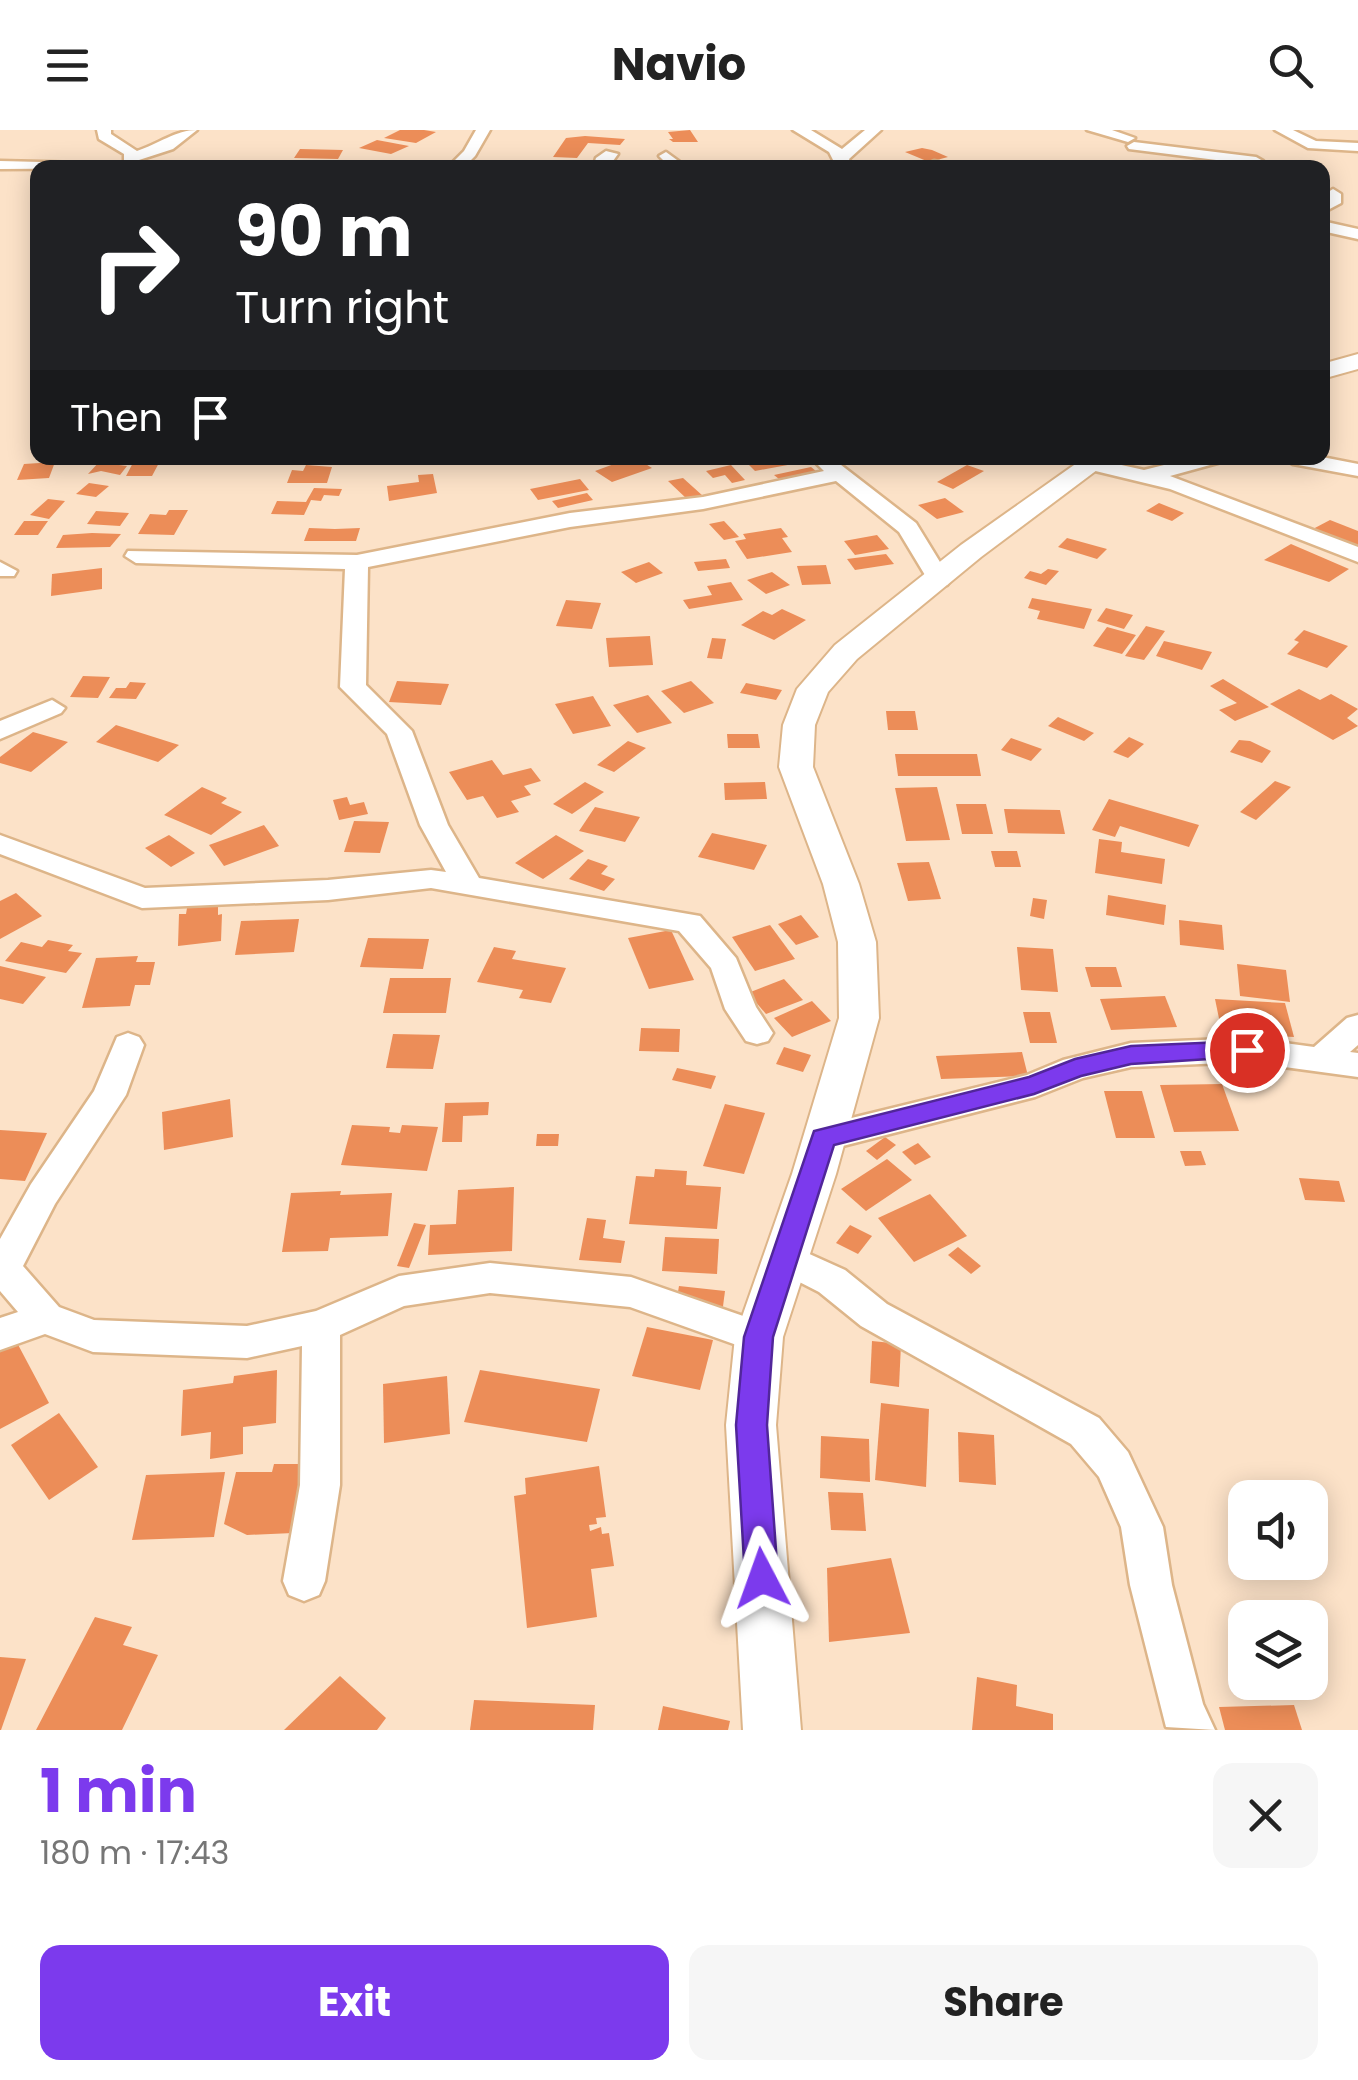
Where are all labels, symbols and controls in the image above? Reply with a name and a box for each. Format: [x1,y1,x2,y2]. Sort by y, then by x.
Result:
text: Navio [612,33,746,96]
icon: menu [40,38,95,93]
icon: search [1263,38,1318,93]
text: 90 m [235,182,413,281]
icon: right [70,200,200,330]
text: Turn right [235,276,449,339]
icon: arrive [183,390,238,445]
text: Then [70,391,163,444]
pin [1205,1008,1290,1093]
icon: arrive [1220,1023,1275,1078]
map controls [1228,1480,1328,1700]
button: sound [1228,1480,1328,1580]
position arrow [710,1526,814,1630]
button: layers [1228,1600,1328,1700]
text: 1 min [40,1749,197,1833]
button: close [1213,1763,1318,1868]
text: 180 m · 17:43 [40,1830,229,1875]
button: Exit [40,1945,669,2060]
button: Share [689,1945,1318,2060]

